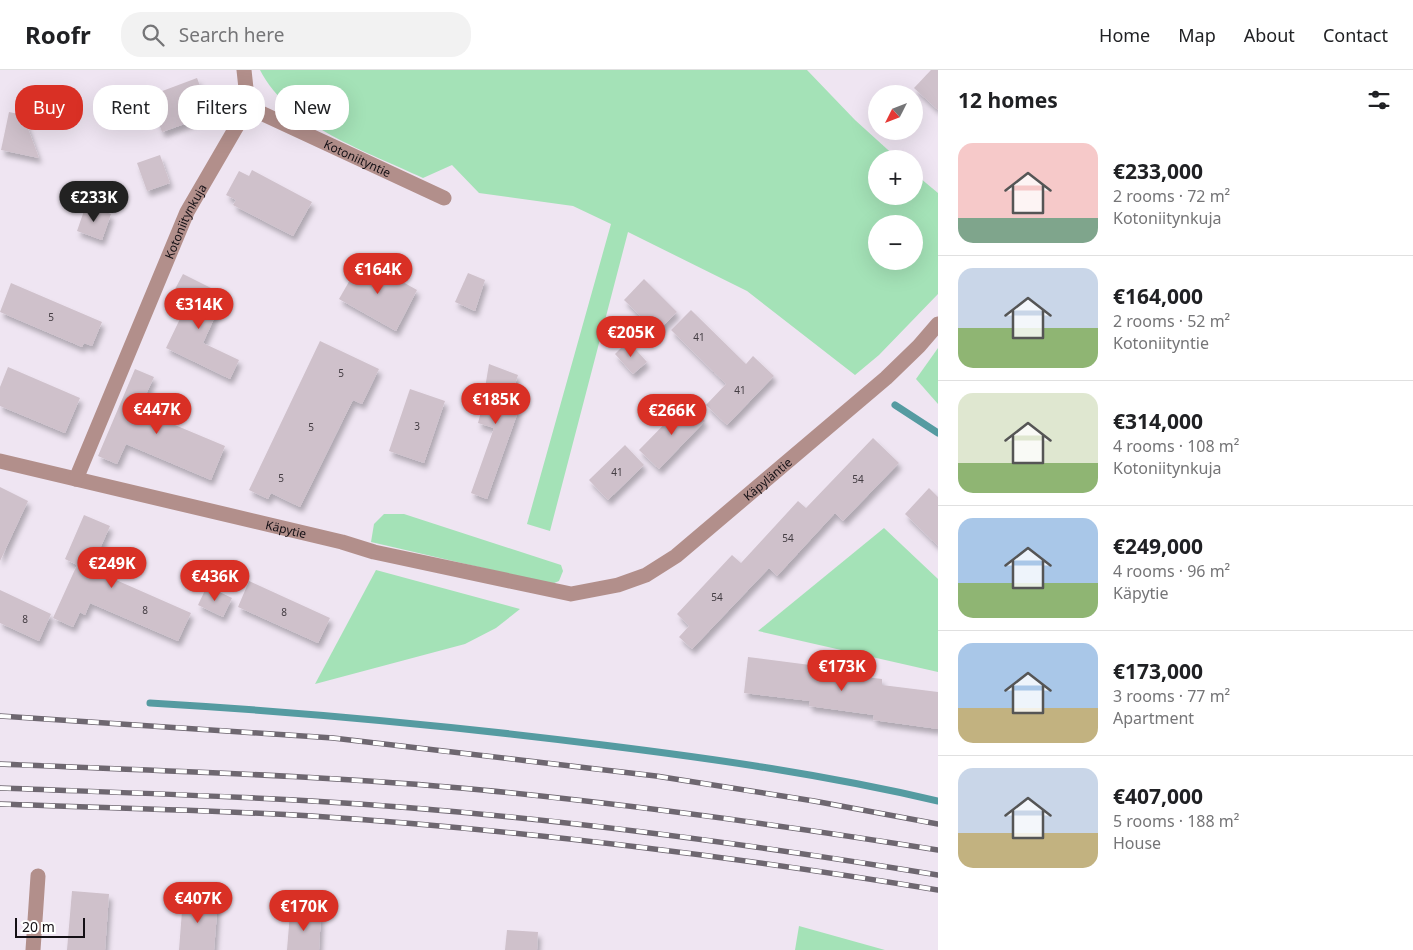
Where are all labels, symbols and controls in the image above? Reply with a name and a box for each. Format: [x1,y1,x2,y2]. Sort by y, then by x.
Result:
search box [121,12,471,57]
text: Roofr [25,18,91,51]
icon: search [139,21,167,49]
text: Search here [179,22,284,48]
text: Home [1099,23,1150,47]
text: Map [1178,23,1216,47]
text: About [1244,23,1295,47]
text: Contact [1323,23,1388,47]
chip: Buy [15,85,83,130]
chip: Rent [93,85,168,130]
chip: Filters [178,85,265,130]
chip: New [275,85,349,130]
north arrow [868,85,922,140]
map controls [868,85,923,270]
text: 12 homes [958,86,1058,114]
icon: filters [1365,86,1393,114]
street label: Kotoniityntie [321,135,394,181]
button: + [868,150,923,205]
text: €233,000 [1113,157,1203,185]
icon: home [998,163,1058,223]
pin: €233K [59,180,129,223]
street label: Kotoniitynkuja [160,180,210,261]
text: 2 rooms · 72 m² [1113,185,1230,207]
text: €233K [70,186,118,208]
text: Kotoniitynkuja [1113,207,1222,229]
button: − [868,215,923,270]
pin: €164K [343,252,413,295]
text: €164K [354,258,402,280]
text: €164,000 [1113,282,1203,310]
pin: €314K [164,288,234,330]
icon: home [998,288,1058,348]
text: €314K [175,293,223,315]
house number: 5 [48,310,54,324]
text: 2 rooms · 52 m² [1113,310,1230,332]
pin: €205K [596,316,666,358]
text: €205K [607,321,655,343]
house number: 41 [693,330,705,344]
text: Kotoniityntie [1113,332,1209,354]
house number: 5 [338,366,344,380]
pin: €185K [461,382,531,425]
house number: 41 [734,383,746,397]
text: €185K [472,388,520,410]
pin: €447K [122,392,192,435]
pin: €266K [637,394,707,436]
text: €447K [133,398,181,420]
text: €266K [648,399,696,421]
text: €314,000 [1113,407,1203,435]
icon: home [998,413,1058,473]
house number: 3 [414,419,420,433]
house number: 5 [308,420,314,434]
text: 4 rooms · 108 m² [1113,435,1239,457]
street label: Käpyläntie [739,453,795,504]
text: Kotoniitynkuja [1113,457,1222,479]
house number: 41 [611,465,623,479]
house number: 5 [278,471,284,485]
house number: 54 [852,472,864,486]
street label: Käpytie [264,516,309,542]
house number: 54 [782,531,794,545]
text: €249,000 [1113,532,1203,560]
icon: home [998,538,1058,598]
pin: €249K [77,546,147,589]
text: €249K [88,552,136,574]
pin: €436K [180,560,250,602]
text: 4 rooms · 96 m² [1113,560,1230,582]
text: €436K [191,565,239,587]
text: Käpytie [1113,582,1169,604]
house number: 54 [711,590,723,604]
house number: 8 [142,603,148,617]
house number: 8 [281,605,287,619]
house number: 8 [22,612,28,626]
pin: €173K [807,650,877,692]
text: €173K [818,655,866,677]
text: €173,000 [1113,657,1203,685]
icon: home [998,663,1058,723]
text: 3 rooms · 77 m² [1113,685,1230,707]
text: Apartment [1113,707,1194,729]
text: €407,000 [1113,782,1203,810]
icon: home [998,788,1058,848]
text: 5 rooms · 188 m² [1113,810,1239,832]
text: House [1113,832,1161,854]
pin: €407K [163,882,233,924]
text: €407K [174,887,222,909]
pin: €170K [269,890,339,932]
text: €170K [280,895,328,917]
scale bar [15,915,85,938]
text: 20 m [22,917,55,936]

